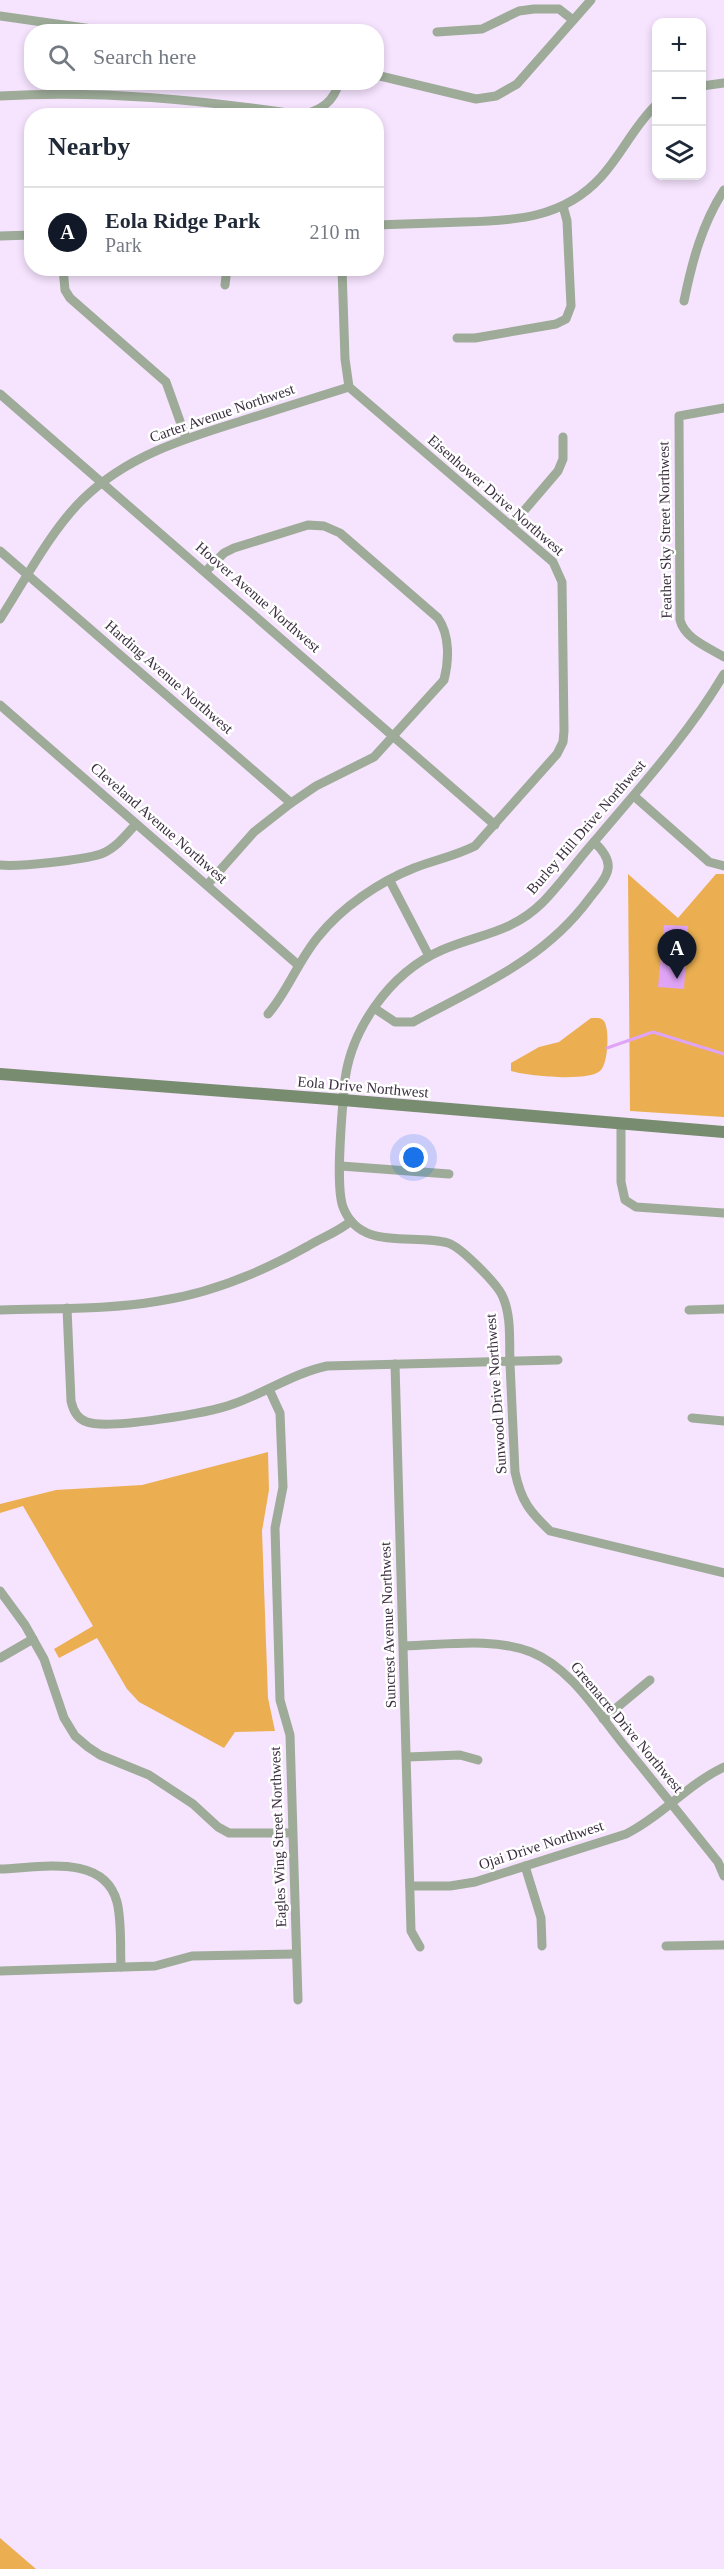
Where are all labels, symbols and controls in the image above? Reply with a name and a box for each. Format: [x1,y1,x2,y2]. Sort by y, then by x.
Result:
map controls [652,18,706,180]
button: + [652,18,706,72]
search box [24,24,384,90]
icon: search [45,41,78,74]
text: Search here [93,44,196,69]
button: − [652,72,706,126]
button: layers [652,126,706,180]
text: Nearby [48,132,130,161]
text: Eola Ridge Park [105,208,260,233]
text: A [60,221,75,243]
text: 210 m [309,221,360,243]
text: Park [105,234,142,256]
street label: Carter Avenue Northwest [147,380,297,445]
street label: Eisenhower Drive Northwest [425,432,568,559]
street label: Feather Sky Street Northwest [655,441,675,619]
street label: Hoover Avenue Northwest [192,539,324,656]
street label: Harding Avenue Northwest [102,617,237,737]
street label: Burley Hill Drive Northwest [524,756,649,897]
street label: Cleveland Avenue Northwest [88,759,231,887]
pin: A [658,930,696,979]
street label: Eola Drive Northwest [297,1073,430,1101]
your location [399,1143,428,1172]
street label: Sunwood Drive Northwest [482,1312,510,1475]
street label: Suncrest Avenue Northwest [377,1541,399,1708]
street label: Greenacre Drive Northwest [568,1658,687,1796]
street label: Eagles Wing Street Northwest [267,1745,289,1928]
street label: Ojai Drive Northwest [477,1817,606,1873]

